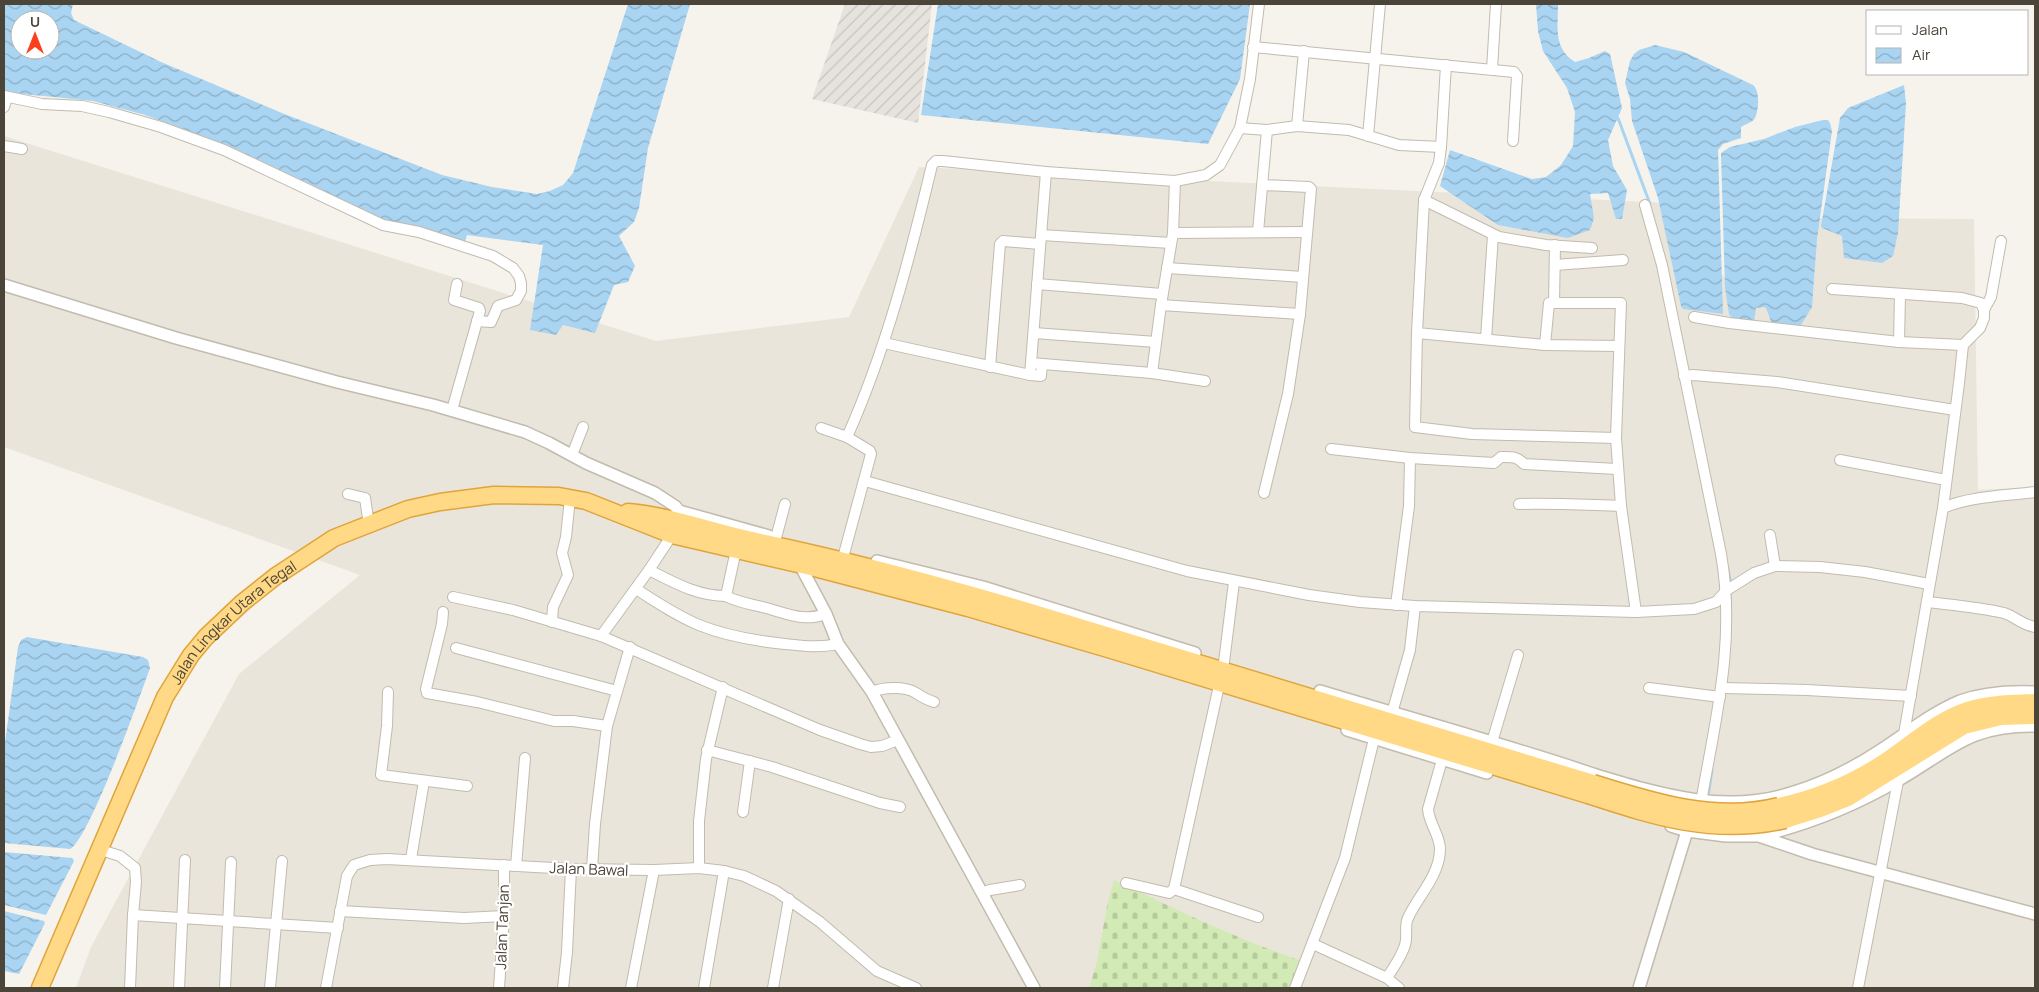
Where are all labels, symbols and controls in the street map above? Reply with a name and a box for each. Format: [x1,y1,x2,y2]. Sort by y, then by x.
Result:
north arrow [10,10,60,60]
legend [1866,10,2029,75]
text: U [30,12,40,31]
text: Jalan [1912,19,1948,40]
text: Air [1912,44,1931,65]
street label: Jalan Lingkar Utara Tegal [165,555,300,688]
street label: Jalan Bawal [549,857,629,881]
street label: Jalan Tanjan [490,884,514,970]

